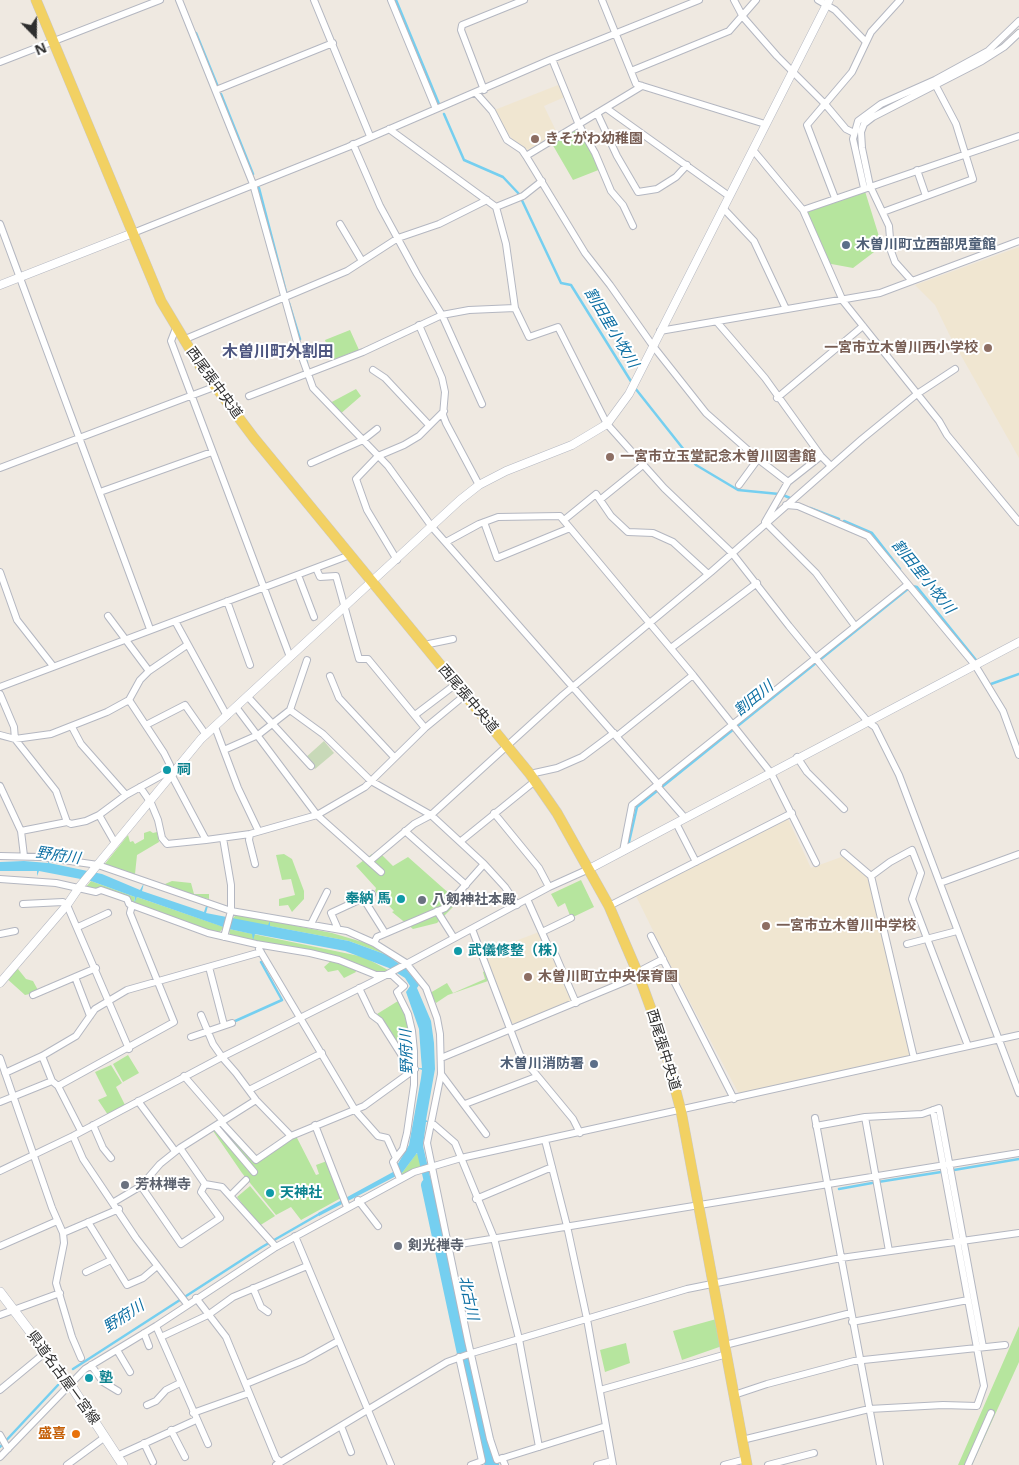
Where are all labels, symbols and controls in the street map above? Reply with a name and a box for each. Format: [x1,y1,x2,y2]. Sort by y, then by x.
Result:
north arrow [10,10,60,60]
text: N [32,38,50,60]
place label: きそがわ幼稚園 [545,131,643,147]
marker: きそがわ幼稚園 [529,133,541,145]
place label: 木曽川町立西部児童館 [856,237,996,253]
marker: 木曽川町立西部児童館 [840,239,852,251]
water label: 割田里小牧川 [580,285,642,371]
place label: 一宮市立木曽川西小学校 [824,340,978,356]
district label: 木曽川町外割田 [222,342,334,362]
marker: 一宮市立木曽川西小学校 [982,342,994,354]
street label: 西尾張中央道 [183,344,245,422]
place label: 一宮市立玉堂記念木曽川図書館 [620,449,816,465]
marker: 一宮市立玉堂記念木曽川図書館 [604,451,616,463]
water label: 割田里小牧川 [888,536,958,618]
street label: 西尾張中央道 [435,661,501,737]
water label: 割田川 [731,678,777,720]
place label: 祠 [177,762,191,778]
marker: 祠 [161,764,173,776]
water label: 野府川 [34,844,82,868]
place label: 奉納 馬 [345,891,391,907]
place label: 八剱神社本殿 [432,892,516,908]
marker: 奉納 馬 [395,893,407,905]
marker: 八剱神社本殿 [416,894,428,906]
place label: 一宮市立木曽川中学校 [776,918,916,934]
marker: 一宮市立木曽川中学校 [760,920,772,932]
place label: 武儀修整（株） [468,943,566,959]
marker: 武儀修整（株） [452,945,464,957]
place label: 木曽川町立中央保育園 [538,969,678,985]
marker: 木曽川町立中央保育園 [522,971,534,983]
street label: 西尾張中央道 [643,1007,683,1093]
water label: 野府川 [397,1029,417,1075]
place label: 木曽川消防署 [500,1056,584,1072]
marker: 木曽川消防署 [588,1058,600,1070]
place label: 芳林禅寺 [135,1177,191,1193]
marker: 芳林禅寺 [119,1179,131,1191]
place label: 天神社 [280,1185,322,1201]
marker: 天神社 [264,1187,276,1199]
place label: 剣光禅寺 [408,1238,464,1254]
marker: 剣光禅寺 [392,1240,404,1252]
water label: 北古川 [455,1274,481,1322]
water label: 野府川 [100,1297,148,1337]
street label: 県道名古屋一宮線 [23,1328,103,1428]
place label: 塾 [99,1370,113,1386]
marker: 塾 [83,1372,95,1384]
place label: 盛喜 [38,1426,66,1442]
marker: 盛喜 [70,1428,82,1440]

